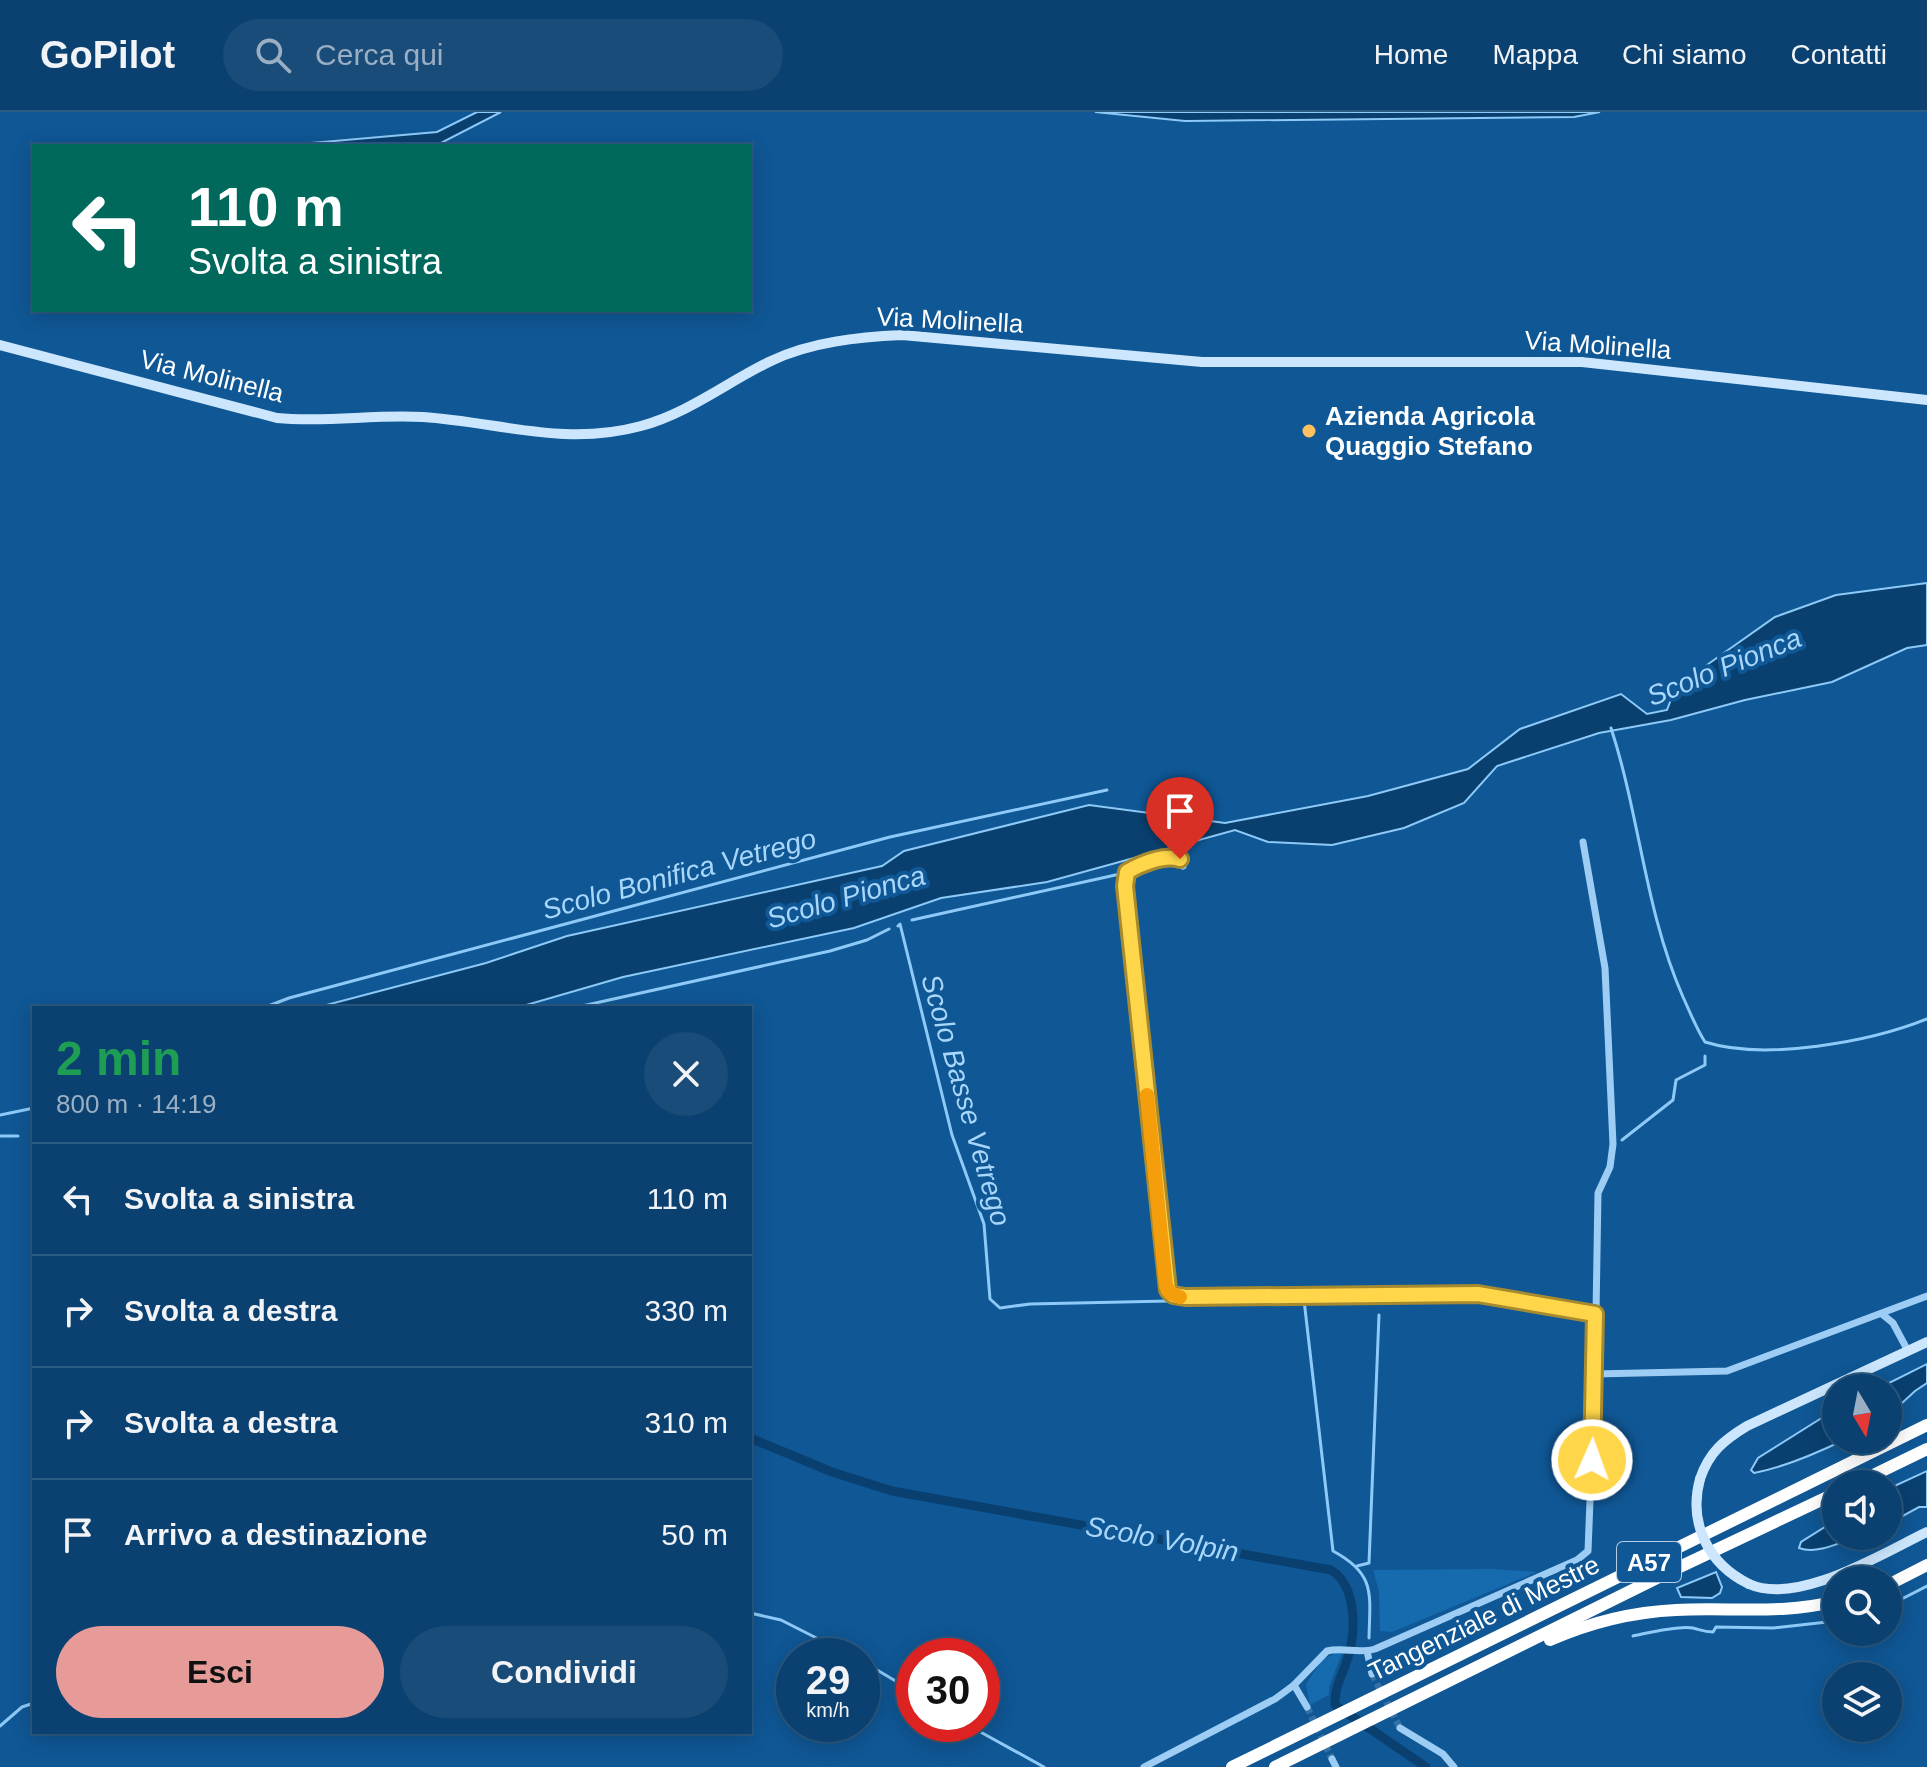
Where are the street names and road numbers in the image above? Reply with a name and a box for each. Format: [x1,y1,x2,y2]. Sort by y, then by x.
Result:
street label: Via Molinella [876,301,1025,339]
street label: Via Molinella [1524,325,1673,365]
street label: Via Molinella [137,344,287,408]
road number: A57 [1617,1542,1681,1582]
street label: Tangenziale di Mestre [1364,1549,1604,1687]

